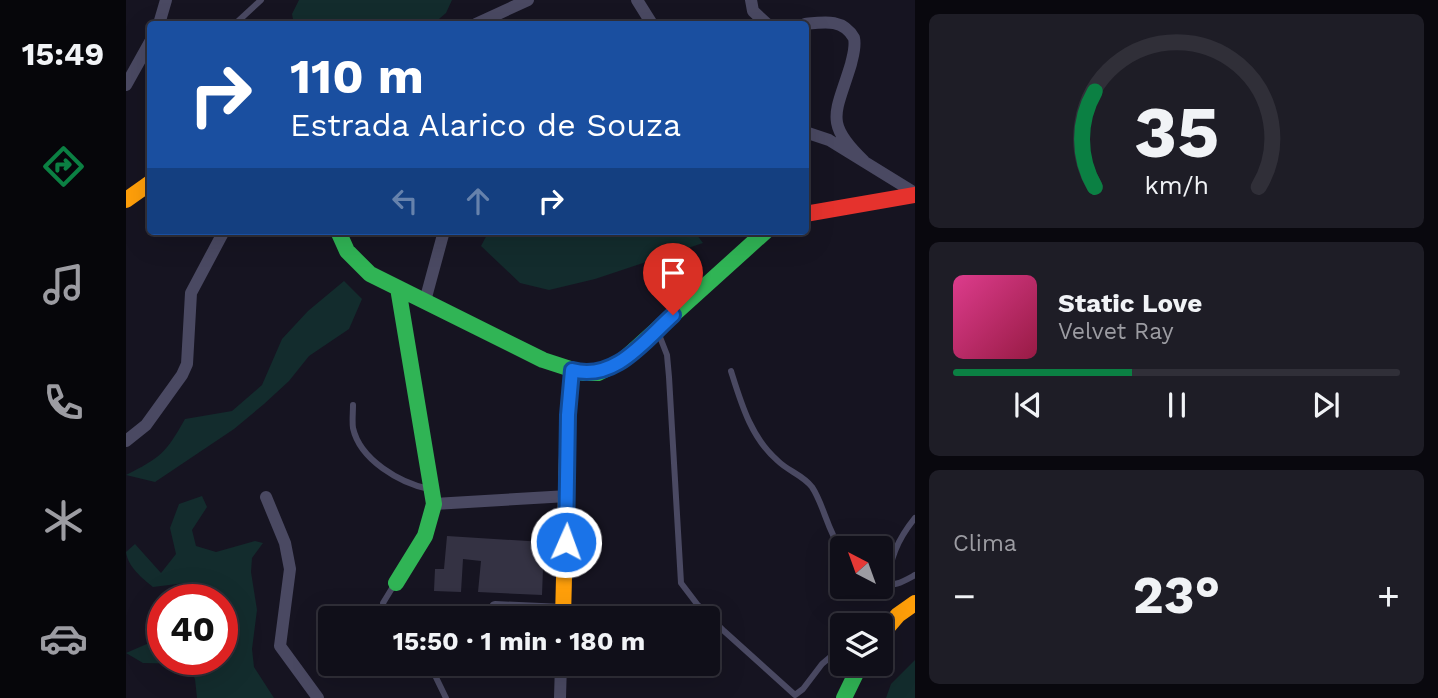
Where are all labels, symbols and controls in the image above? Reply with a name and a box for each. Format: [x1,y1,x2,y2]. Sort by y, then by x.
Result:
text: 15:49 [22,35,104,73]
text: 110 m [290,47,424,105]
icon: right [175,49,266,140]
text: 35 [1134,89,1219,175]
text: Estrada Alarico de Souza [290,106,681,144]
icon: directions [39,142,88,191]
text: km/h [1144,171,1209,200]
icon: left [386,182,424,220]
icon: ahead [459,182,497,220]
icon: right [532,182,570,220]
pin [643,243,703,315]
icon: arrive [654,254,692,292]
icon: music [39,260,88,309]
text: Static Love [1058,288,1202,318]
text: Velvet Ray [1058,318,1174,345]
icon: phone [39,378,88,427]
icon: previous [1009,386,1047,424]
icon: pause [1158,386,1196,424]
icon: next [1307,386,1345,424]
icon: climate [39,496,88,545]
position arrow [529,505,603,579]
text: Clima [953,530,1017,557]
north arrow [830,536,892,598]
map controls [830,536,893,676]
text: 23° [1133,565,1220,626]
text: − [953,574,976,618]
text: + [1377,574,1400,618]
speed limit sign: 40 [147,584,238,675]
button: layers [830,613,893,676]
icon: car [39,614,88,663]
text: 15:50 · 1 min · 180 m [393,626,645,656]

